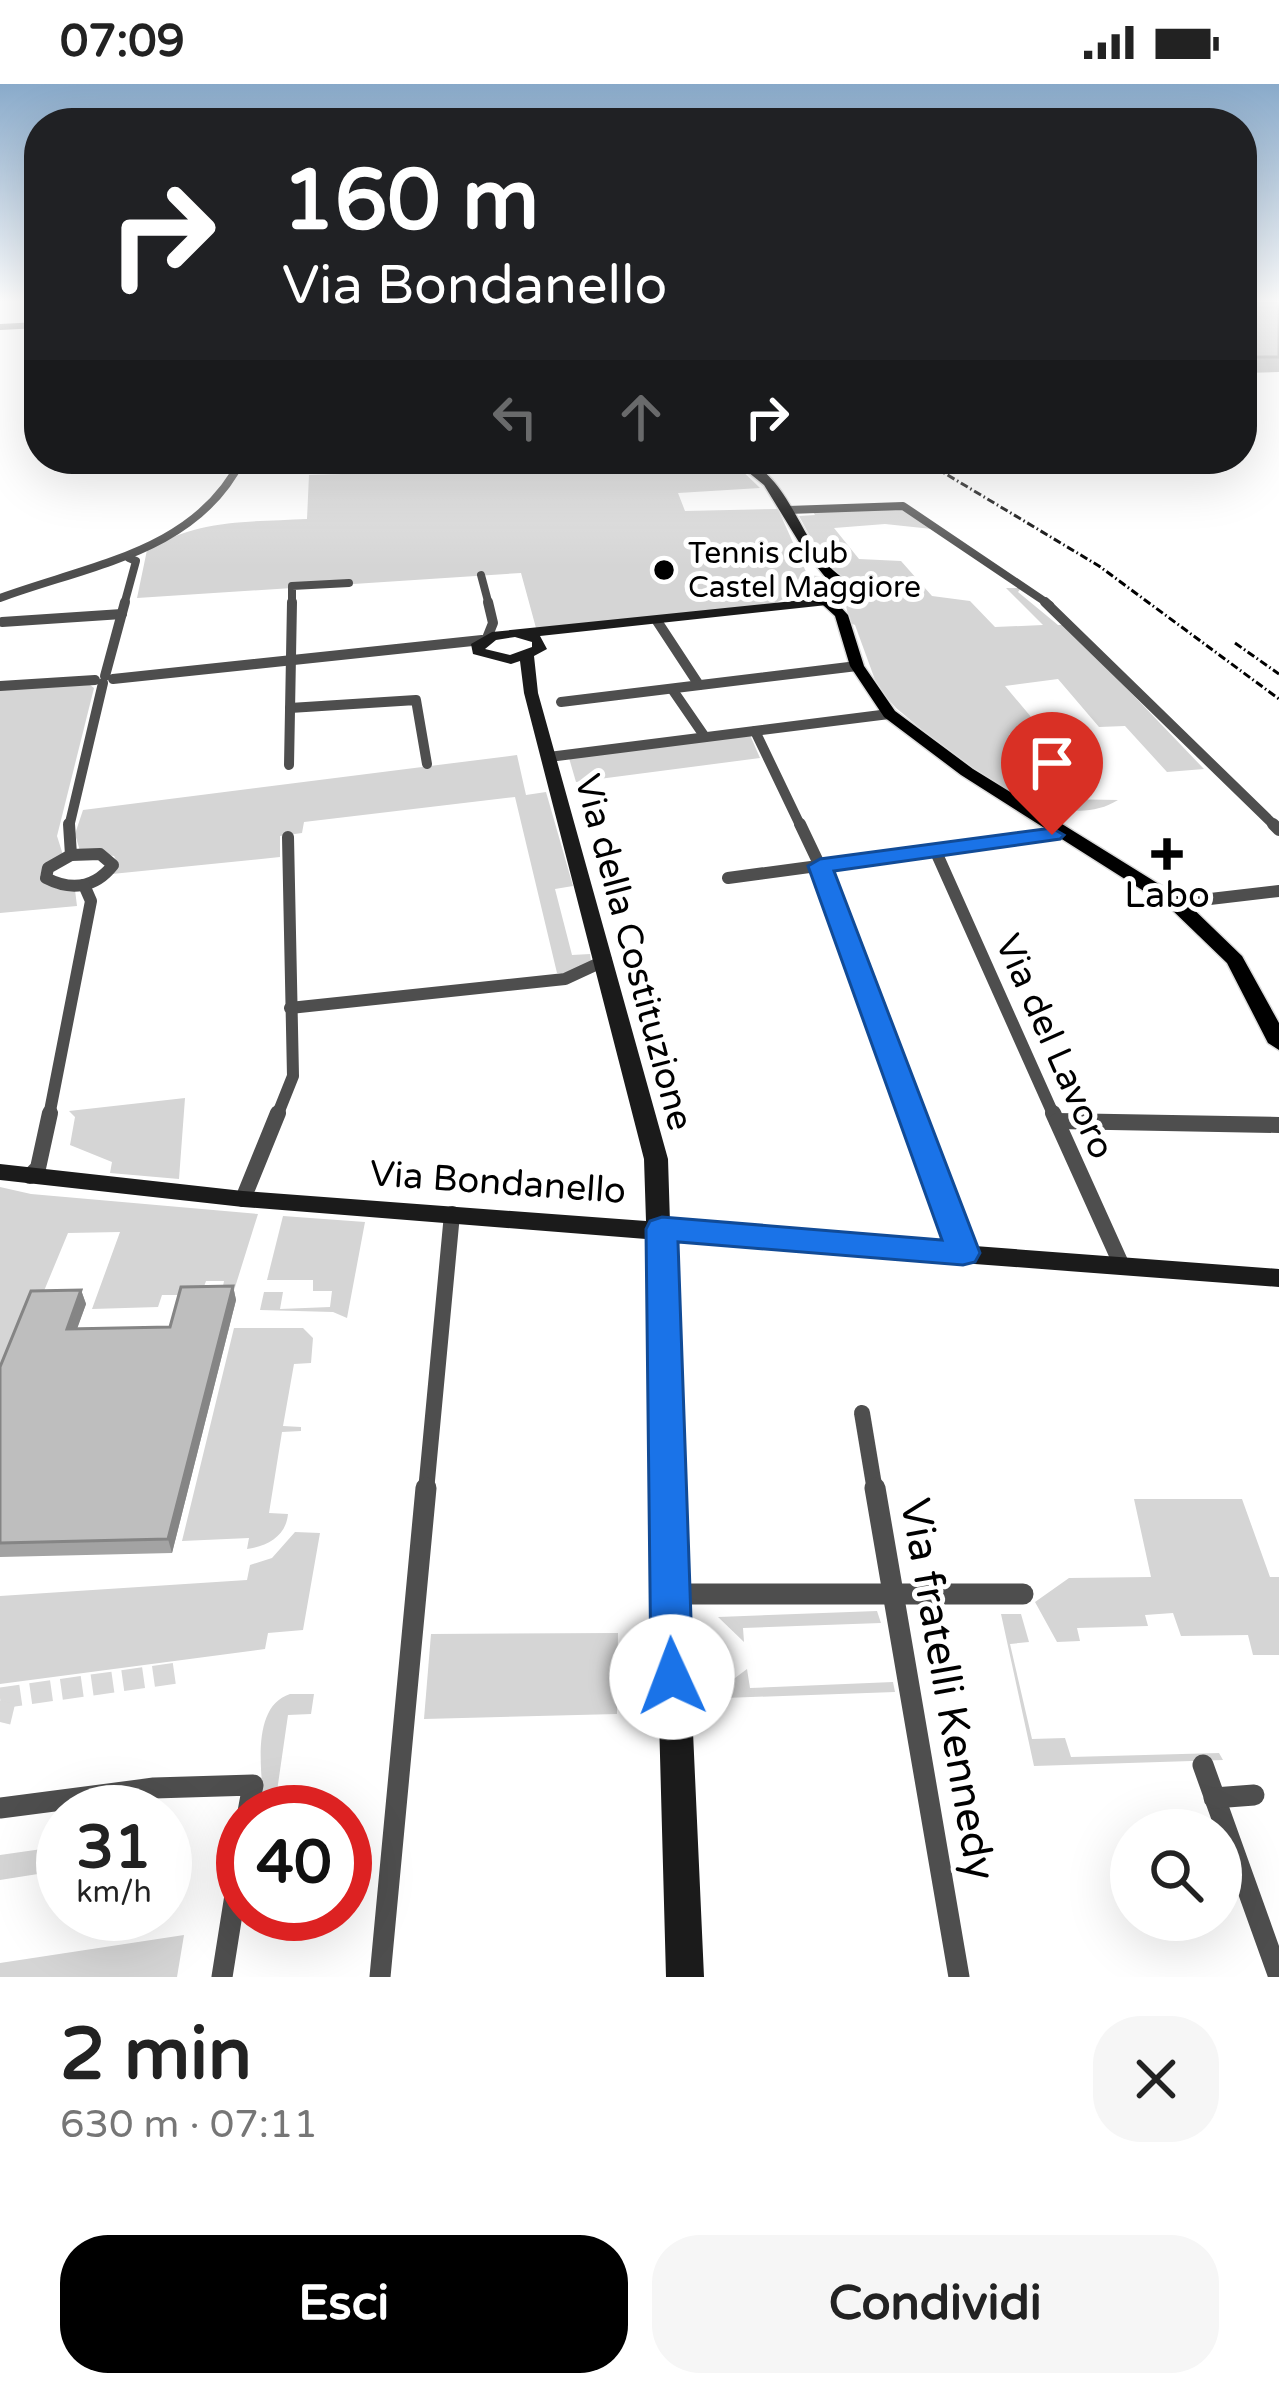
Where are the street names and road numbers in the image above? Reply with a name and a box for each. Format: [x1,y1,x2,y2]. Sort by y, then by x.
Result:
street label: Via della Costituzione [565,770,702,1135]
street label: Via del Lavoro [986,928,1123,1165]
street label: Via Bondanello [368,1152,627,1213]
street label: Via fratelli Kennedy [889,1494,1006,1884]

